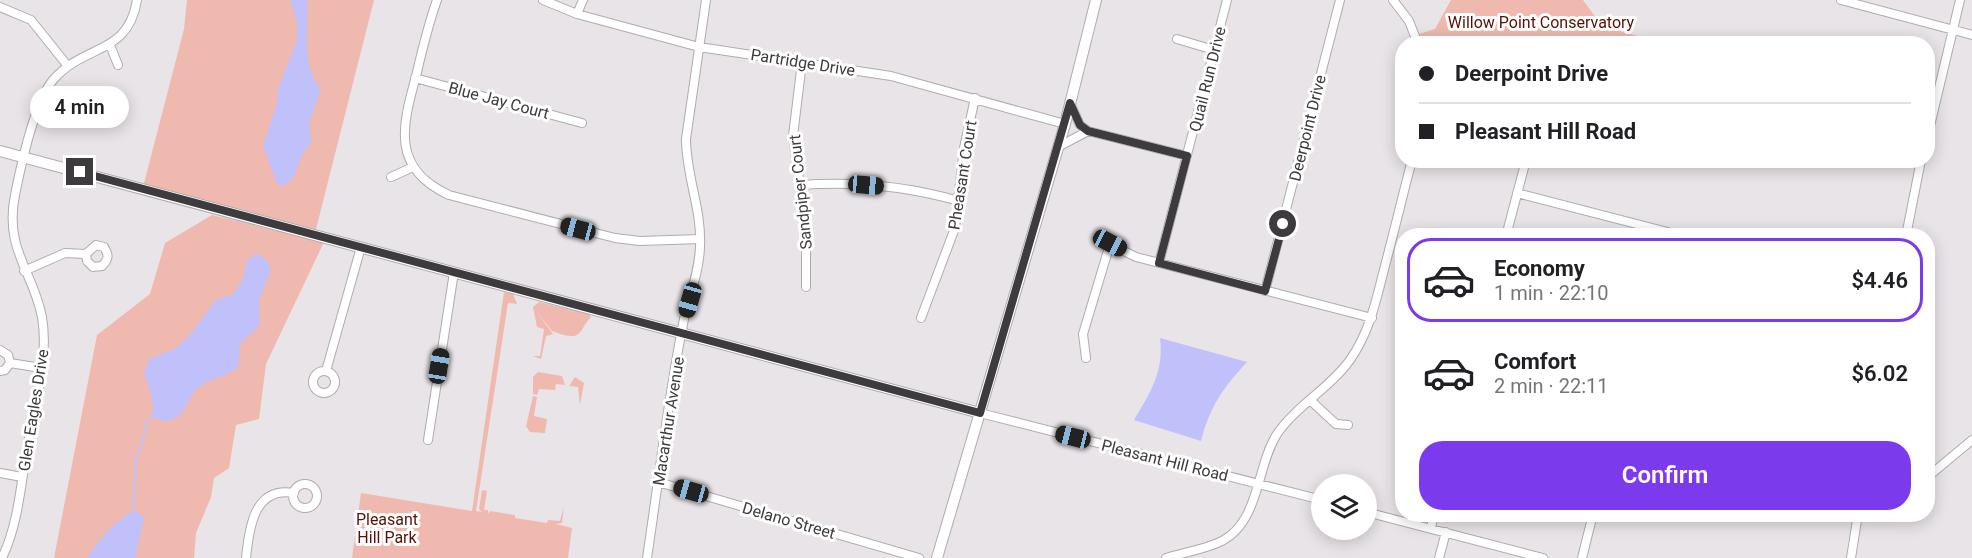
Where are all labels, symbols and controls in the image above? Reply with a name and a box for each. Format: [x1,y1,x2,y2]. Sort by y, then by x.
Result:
park label: Willow Point Conservatory [1448,13,1635,32]
street label: Quail Run Drive [1185,25,1230,134]
street label: Partridge Drive [749,45,857,80]
text: Deerpoint Drive [1455,61,1608,86]
street label: Deerpoint Drive [1285,73,1330,183]
street label: Blue Jay Court [446,78,551,123]
callout: 4 min [31,85,130,127]
text: 4 min [54,95,105,119]
street label: Pheasant Court [944,119,981,231]
text: Pleasant Hill Road [1455,119,1636,144]
street label: Sandpiper Court [785,134,816,250]
route end [66,158,93,185]
car [847,174,885,196]
route start [1269,210,1296,237]
car [558,216,598,242]
car [1090,227,1130,259]
icon: car [1422,253,1476,307]
text: Economy [1494,256,1585,281]
text: $4.46 [1851,268,1908,293]
car [676,280,704,320]
text: 1 min · 22:10 [1494,281,1609,305]
icon: car [1422,346,1476,400]
car [427,347,451,385]
street label: Glen Eagles Drive [14,348,53,473]
text: Comfort [1494,349,1576,374]
street label: Macarthur Avenue [649,355,688,487]
text: $6.02 [1851,361,1908,386]
text: 2 min · 22:11 [1494,374,1609,398]
car [1053,424,1093,450]
street label: Pleasant Hill Road [1100,436,1230,485]
button: Confirm [1419,441,1911,510]
map controls [1311,474,1377,540]
button: layers [1311,474,1377,540]
car [671,477,711,505]
street label: Delano Street [740,498,837,543]
park label: Pleasant Hill Park [356,510,418,547]

